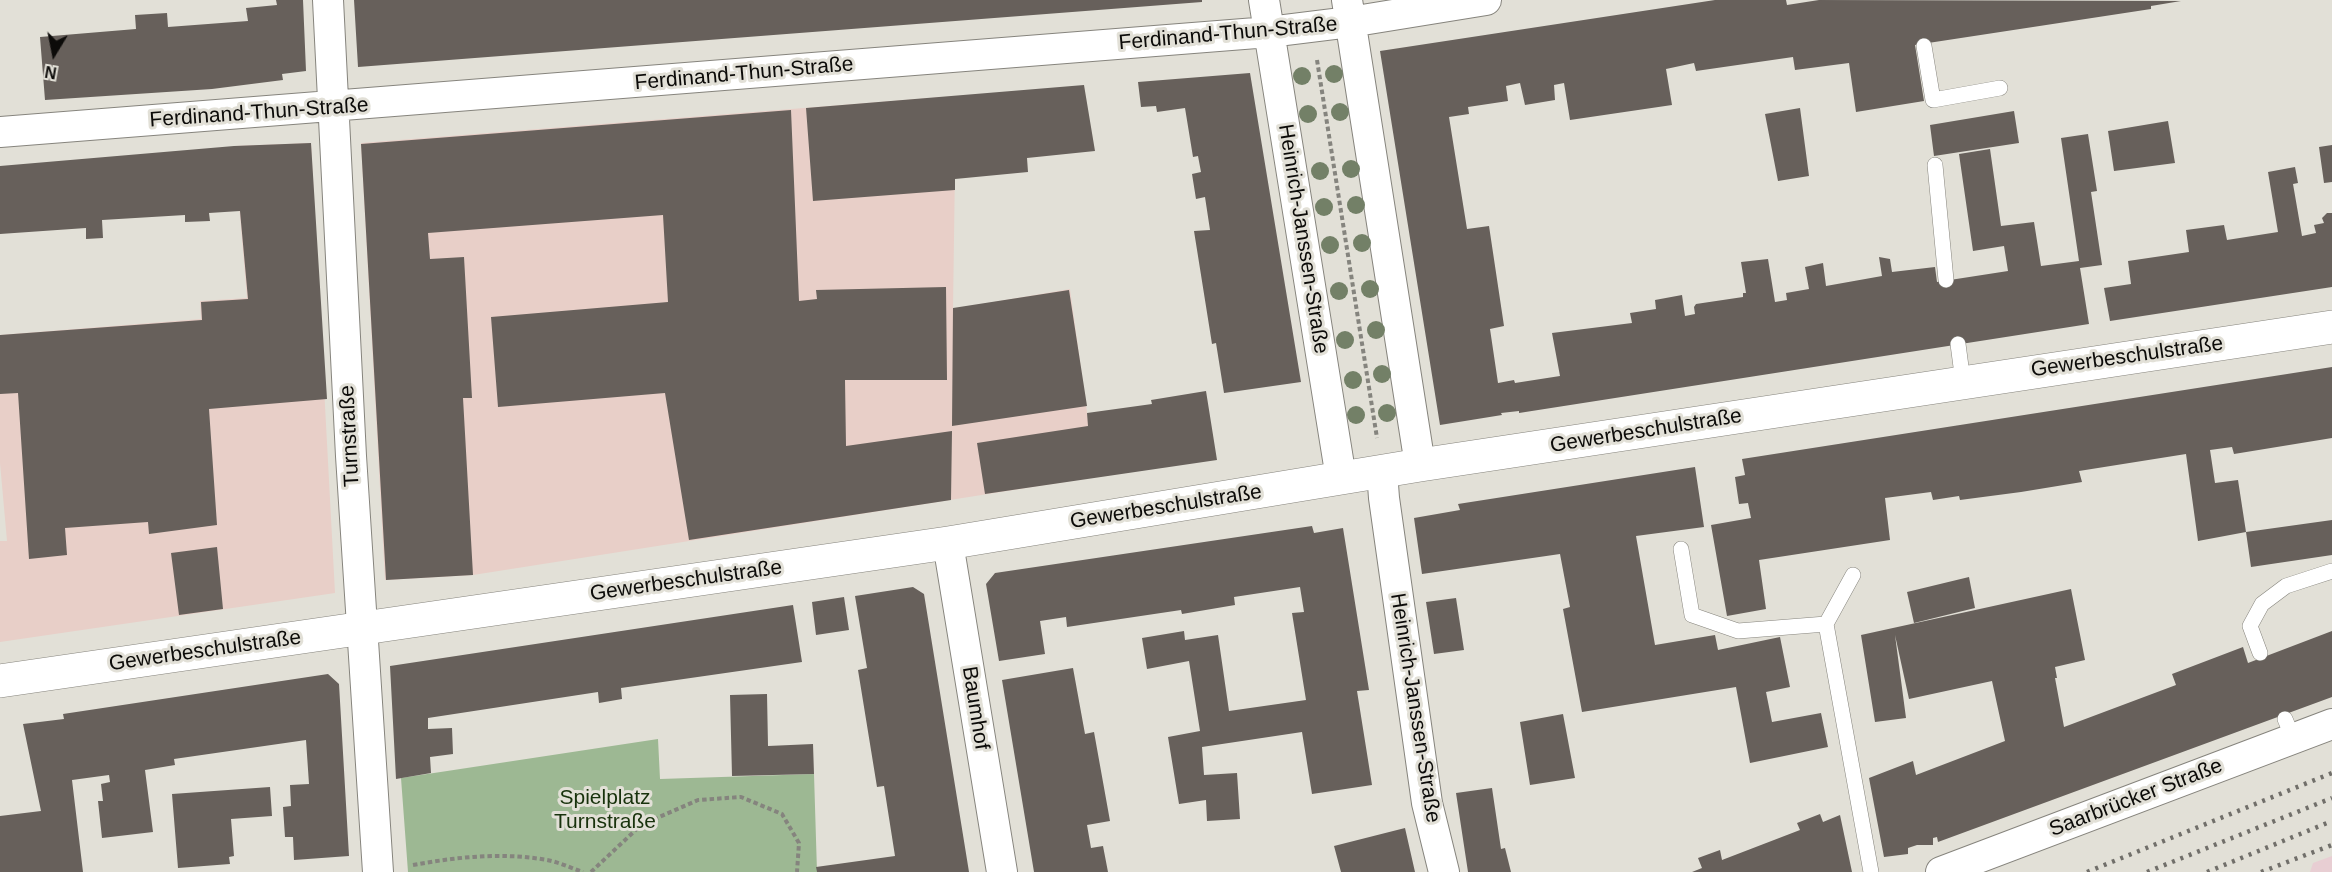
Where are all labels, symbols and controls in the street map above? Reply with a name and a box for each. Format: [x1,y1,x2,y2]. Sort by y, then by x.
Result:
street label: Ferdinand-Thun-Straße [1118,12,1338,56]
north arrow [24,24,84,84]
street label: Ferdinand-Thun-Straße [634,52,854,96]
text: N [44,63,58,82]
street label: Ferdinand-Thun-Straße [149,93,369,133]
street label: Heinrich-Janssen-Straße [1272,122,1334,356]
street label: Gewerbeschulstraße [2029,331,2225,383]
street label: Turnstraße [335,384,365,488]
street label: Gewerbeschulstraße [1548,403,1744,459]
street label: Gewerbeschulstraße [1068,479,1264,535]
street label: Gewerbeschulstraße [588,555,784,607]
street label: Heinrich-Janssen-Straße [1384,591,1446,825]
street label: Gewerbeschulstraße [107,625,303,677]
street label: Baumhof [956,665,994,751]
street label: Saarbrücker Straße [2046,753,2226,843]
park label: Spielplatz Turnstraße [554,785,656,835]

